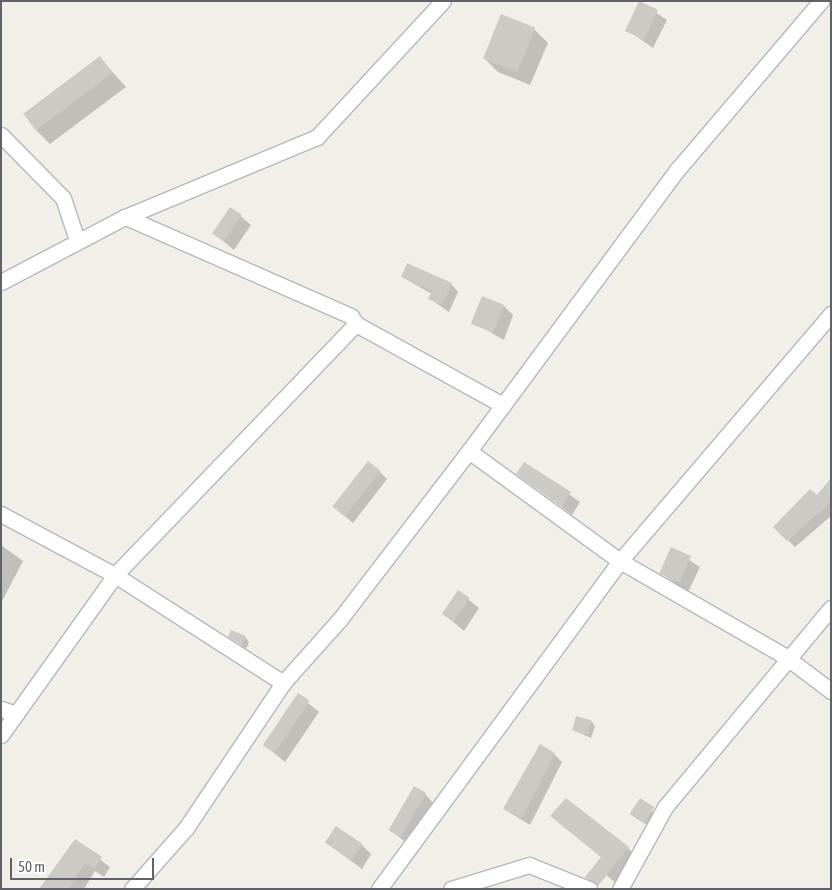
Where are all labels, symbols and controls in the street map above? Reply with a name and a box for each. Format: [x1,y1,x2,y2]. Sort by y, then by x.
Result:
scale bar [12,848,156,880]
text: 50 m [18,858,45,875]

